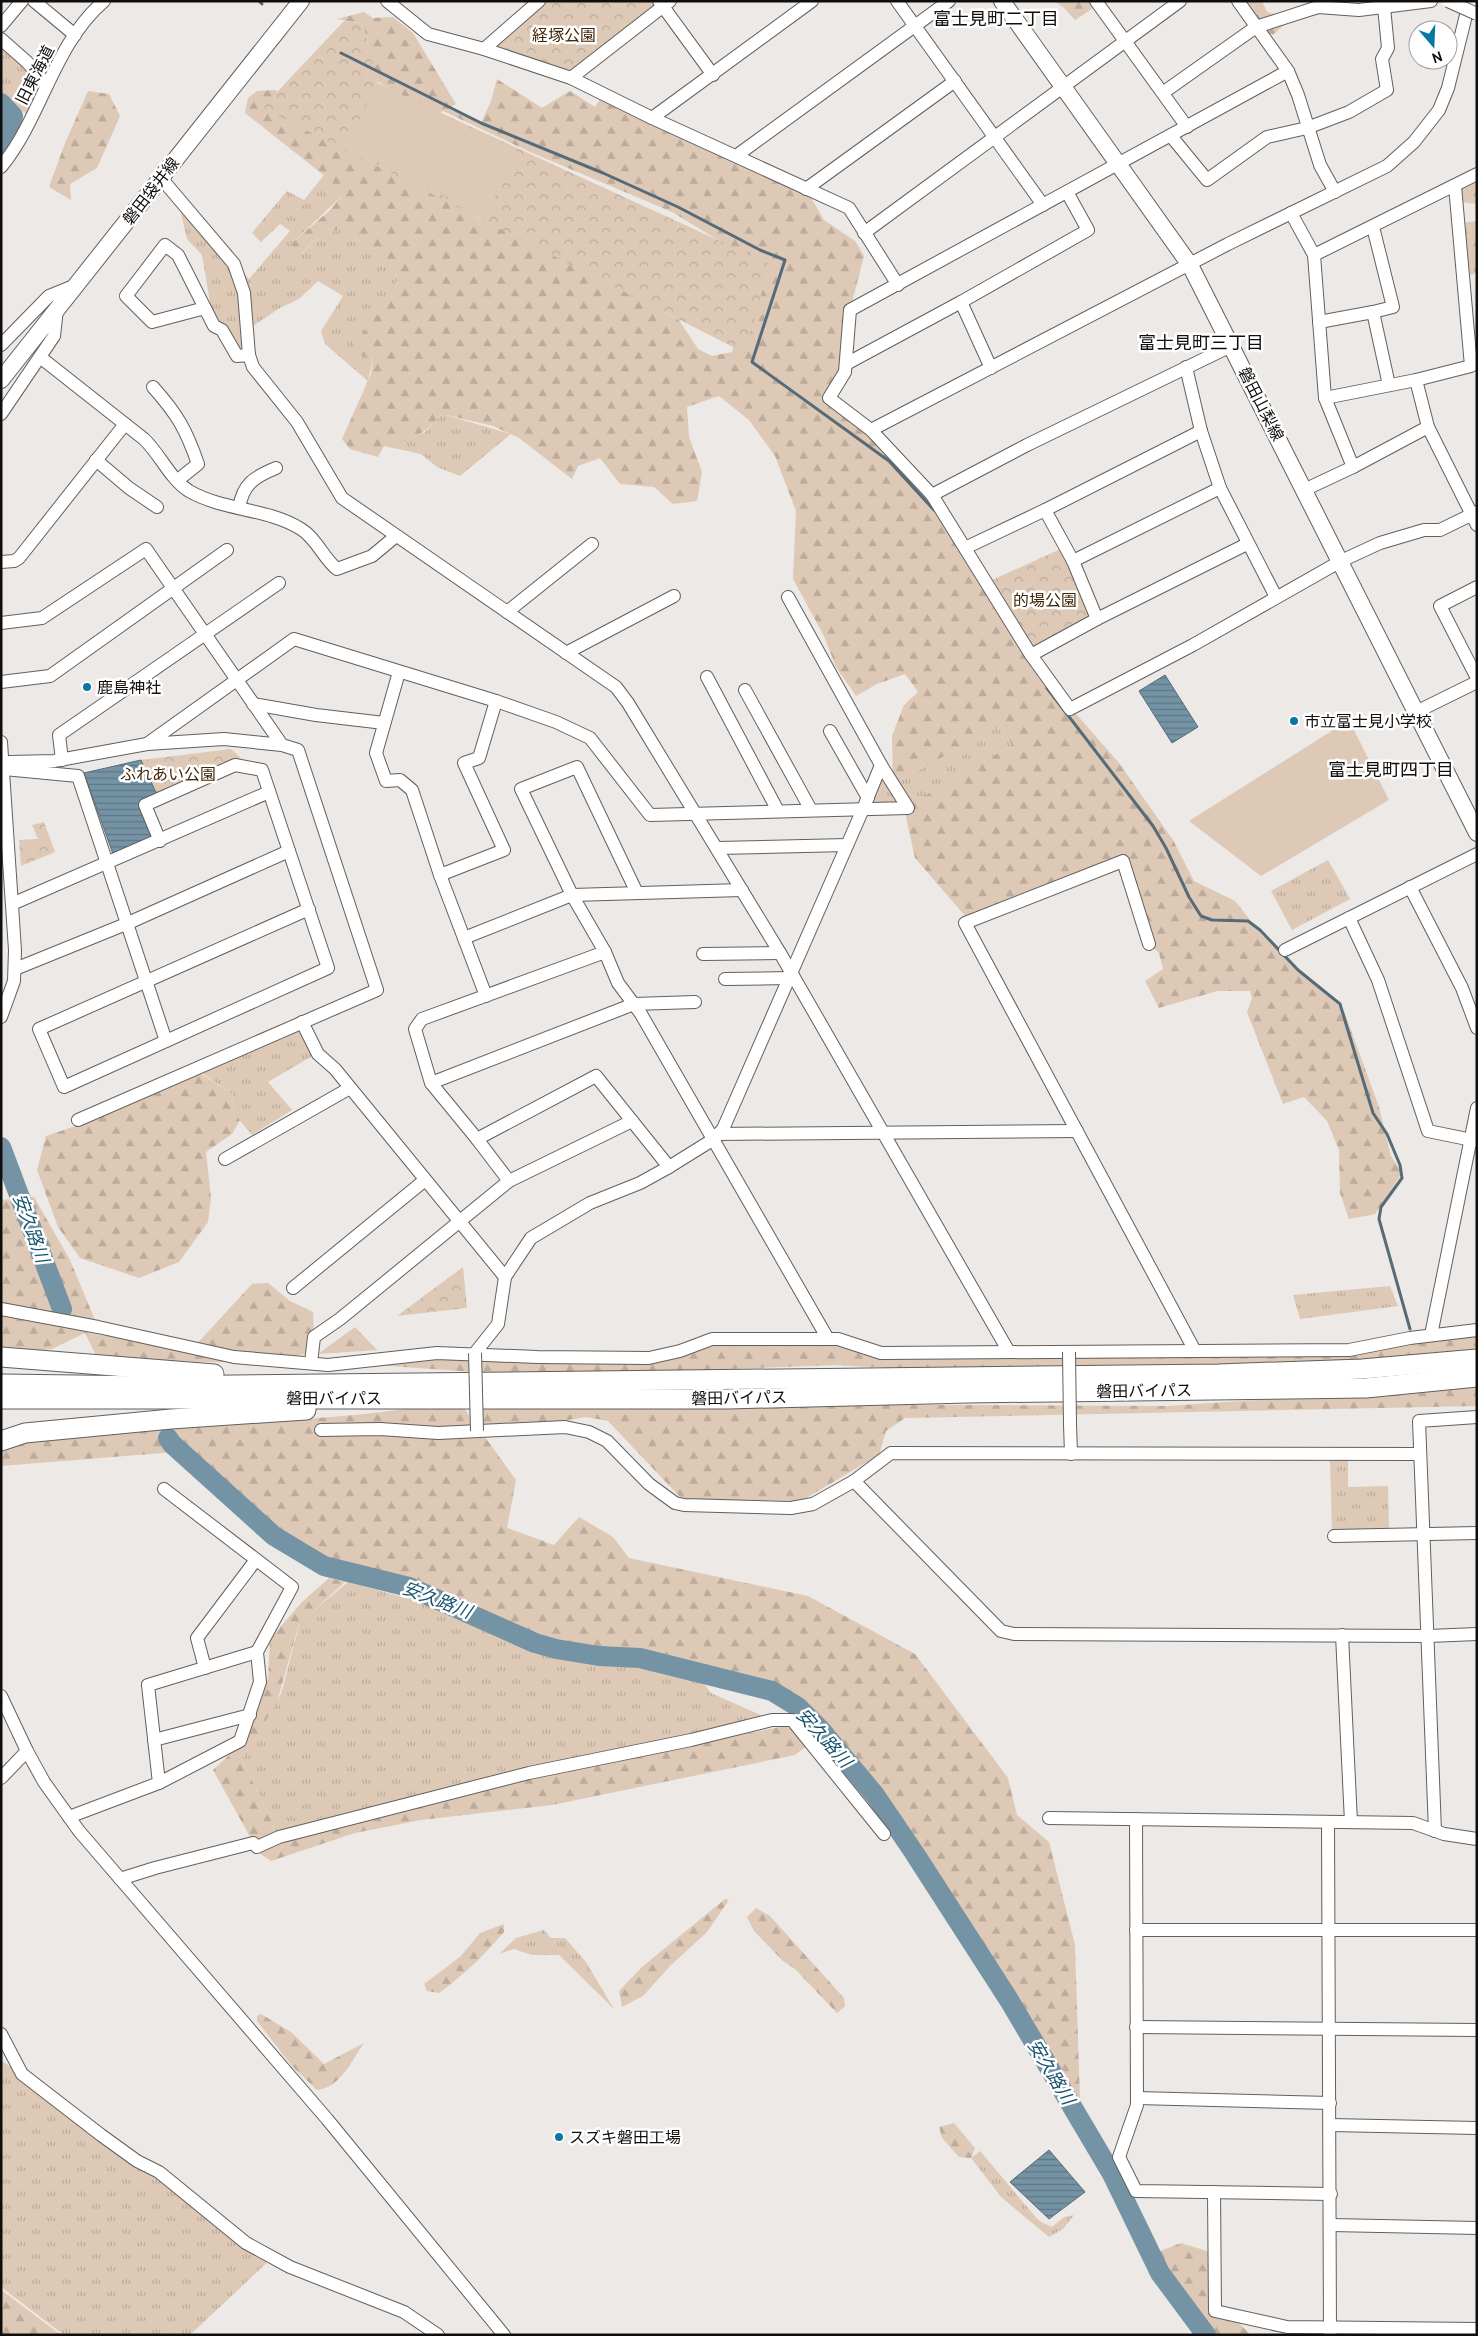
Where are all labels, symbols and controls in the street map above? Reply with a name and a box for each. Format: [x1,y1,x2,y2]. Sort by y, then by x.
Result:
district label: 富士見町二丁目 [933,8,1059,30]
north arrow [1408,20,1458,70]
park label: 経塚公園 [532,26,596,45]
street label: 旧東海道 [12,42,58,108]
text: N [1430,47,1445,67]
street label: 磐田袋井線 [119,154,183,228]
district label: 富士見町三丁目 [1138,332,1264,354]
street label: 磐田山梨線 [1234,364,1288,444]
park label: 的場公園 [1013,591,1077,610]
place label: 鹿島神社 [97,678,161,697]
marker: 鹿島神社 [81,681,93,693]
place label: 市立富士見小学校 [1304,712,1432,731]
marker: 市立富士見小学校 [1288,715,1300,727]
district label: 富士見町四丁目 [1328,759,1454,781]
park label: ふれあい公園 [120,765,216,784]
water label: 安久路川 [8,1190,54,1267]
street label: 磐田バイパス [1096,1381,1192,1401]
street label: 磐田バイパス [691,1388,787,1408]
street label: 磐田バイパス [286,1389,382,1408]
water label: 安久路川 [399,1577,476,1624]
water label: 安久路川 [792,1704,858,1774]
water label: 安久路川 [1023,2035,1080,2110]
place label: スズキ磐田工場 [569,2128,681,2147]
marker: スズキ磐田工場 [553,2131,565,2143]

